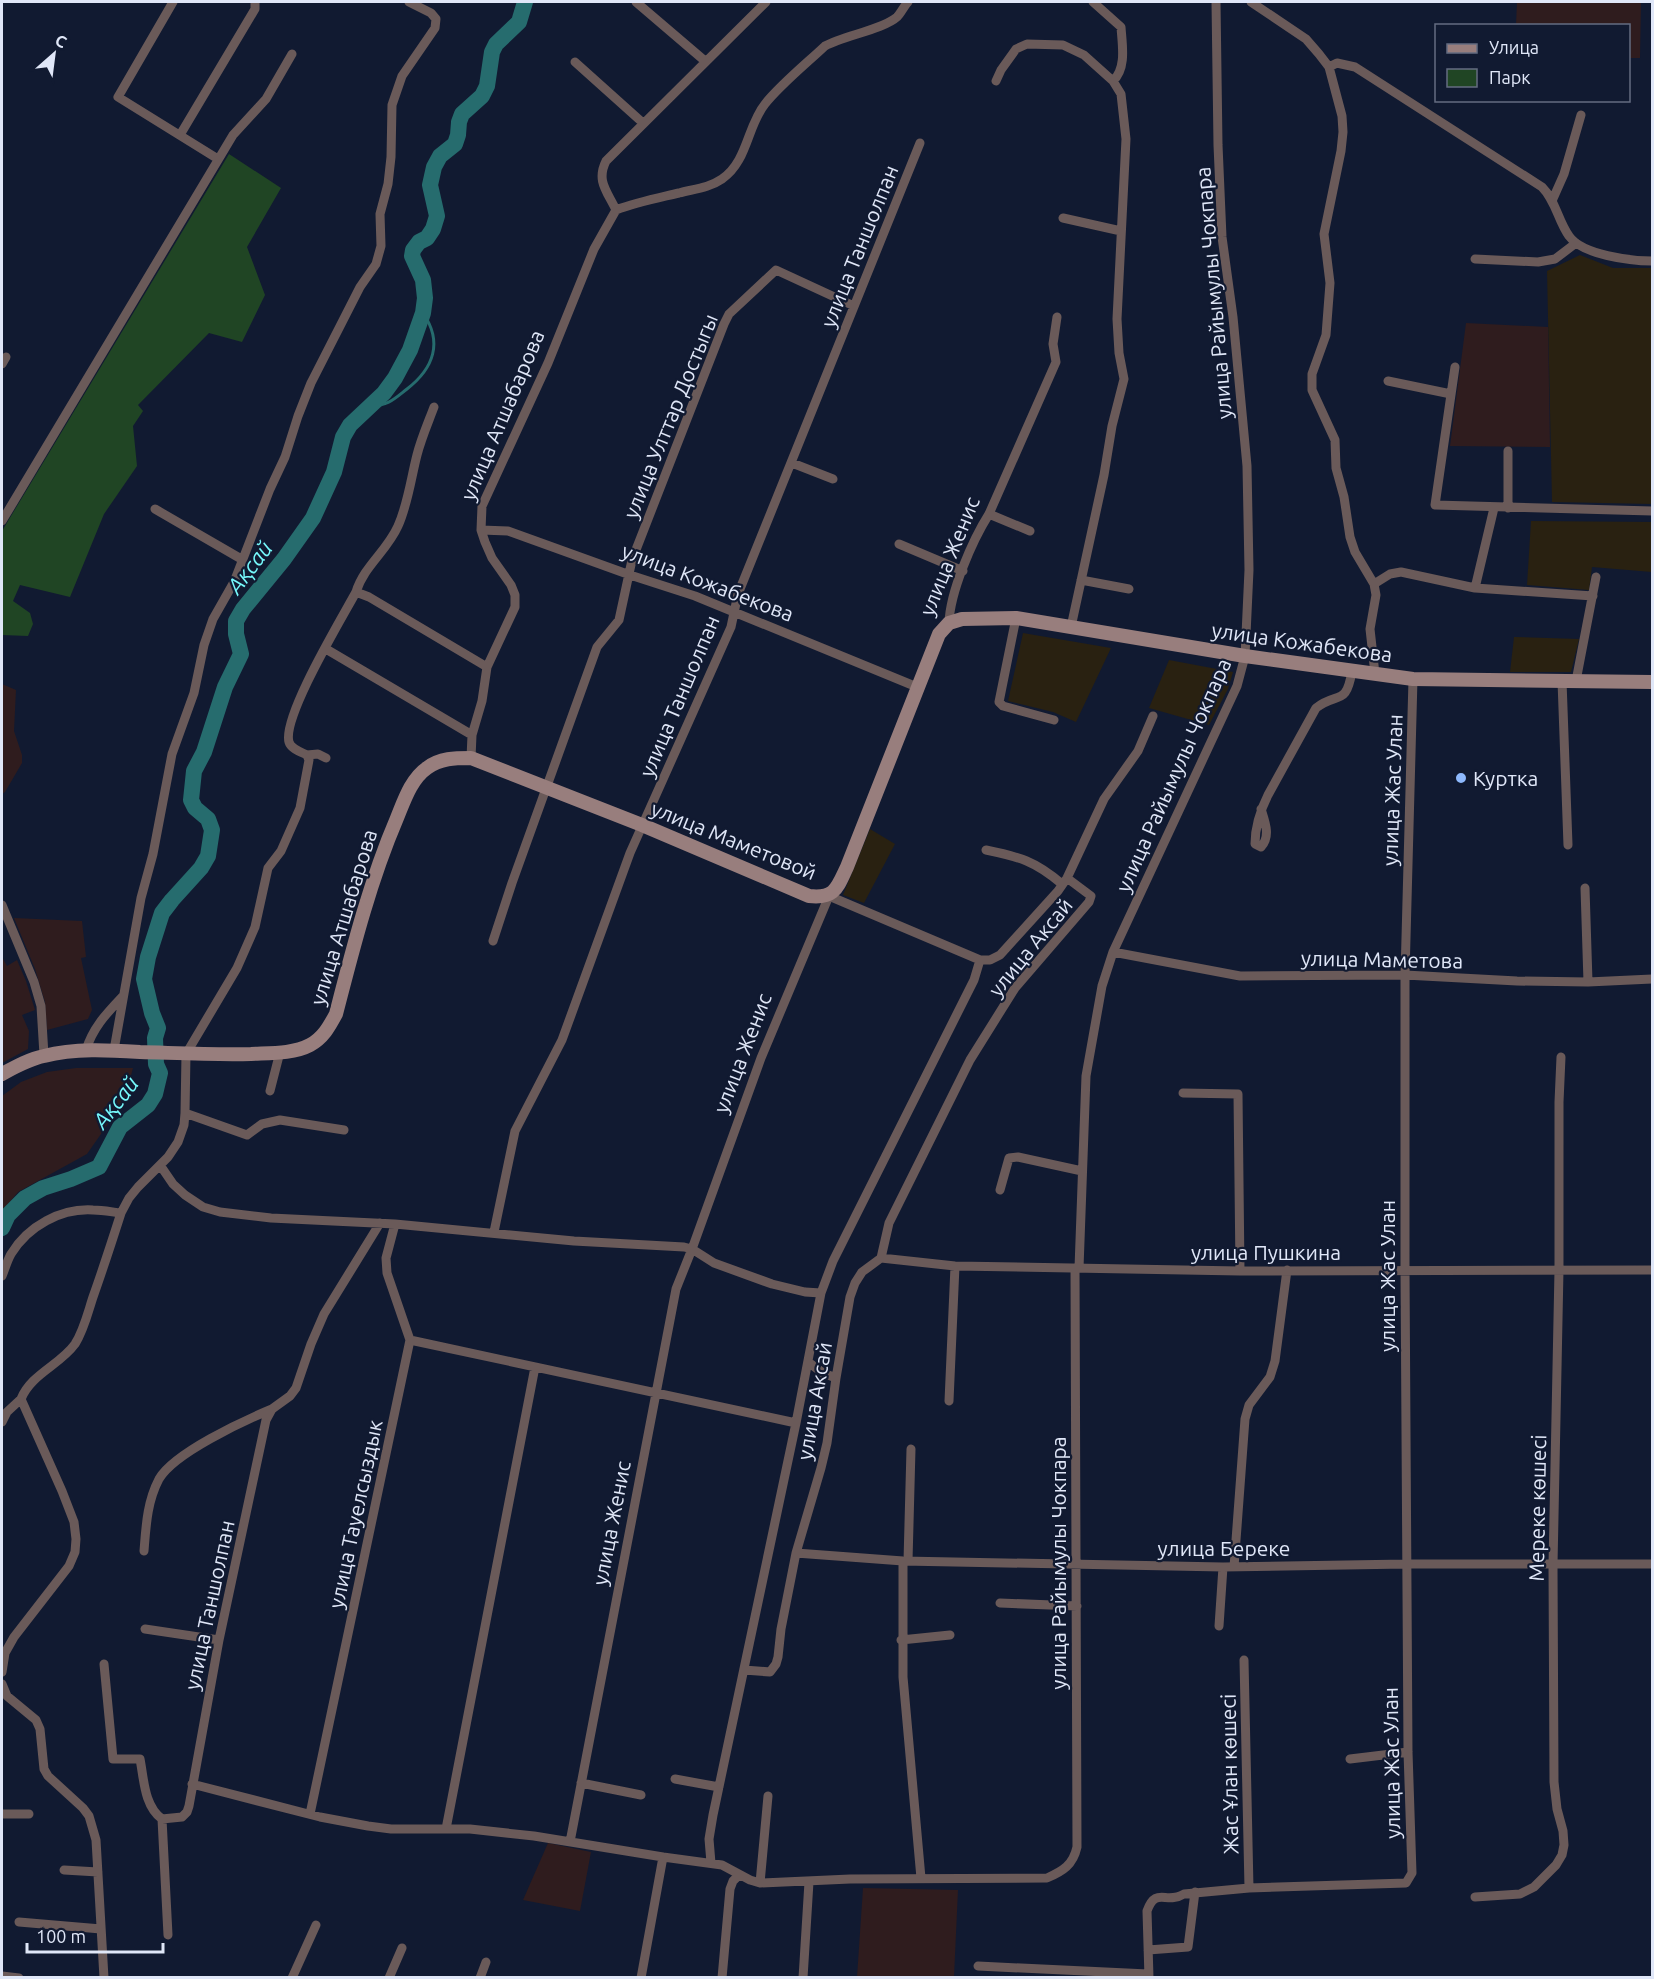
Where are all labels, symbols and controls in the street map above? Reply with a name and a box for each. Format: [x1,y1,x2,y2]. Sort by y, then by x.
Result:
north arrow [24,24,84,84]
legend [1435,24,1630,102]
text: С [52,30,70,51]
text: Улица [1489,37,1539,57]
text: Парк [1489,67,1530,87]
street label: улица Таншолпан [815,161,903,331]
street label: улица Райымулы Чокпара [1190,166,1236,420]
street label: улица Улттар Достыгы [618,310,722,522]
street label: улица Атшабарова [455,326,549,504]
street label: улица Женис [914,493,984,619]
water label: Ақсай [221,536,277,599]
street label: улица Кожабекова [619,538,797,626]
street label: улица Таншолпан [634,612,724,780]
street label: улица Кожабекова [1210,617,1394,667]
street label: улица Райымулы Чокпара [1111,654,1235,896]
street label: улица Жас Улан [1377,714,1407,866]
place label: Куртка [1473,766,1538,790]
marker: Куртка [1454,771,1468,785]
street label: улица Маметовой [648,796,820,884]
street label: улица Атшабарова [305,826,381,1008]
street label: улица Аксай [983,893,1077,1001]
street label: улица Маметова [1301,946,1463,972]
street label: улица Женис [708,990,776,1116]
water label: Ақсай [86,1071,143,1134]
street label: улица Жас Улан [1375,1200,1399,1352]
street label: улица Пушкина [1191,1240,1341,1264]
street label: улица Аксай [792,1340,836,1462]
street label: улица Тауелсыздык [323,1417,387,1610]
street label: Мереке көшесі [1524,1434,1550,1582]
street label: улица Райымулы Чокпара [1046,1436,1070,1690]
street label: улица Женис [587,1459,635,1587]
street label: улица Таншолпан [179,1518,239,1692]
street label: улица Береке [1158,1536,1290,1560]
street label: улица Жас Улан [1378,1687,1404,1839]
street label: Жас Ұлан көшесі [1216,1693,1242,1855]
scale bar [27,1916,164,1954]
text: 100 m [36,1926,86,1946]

